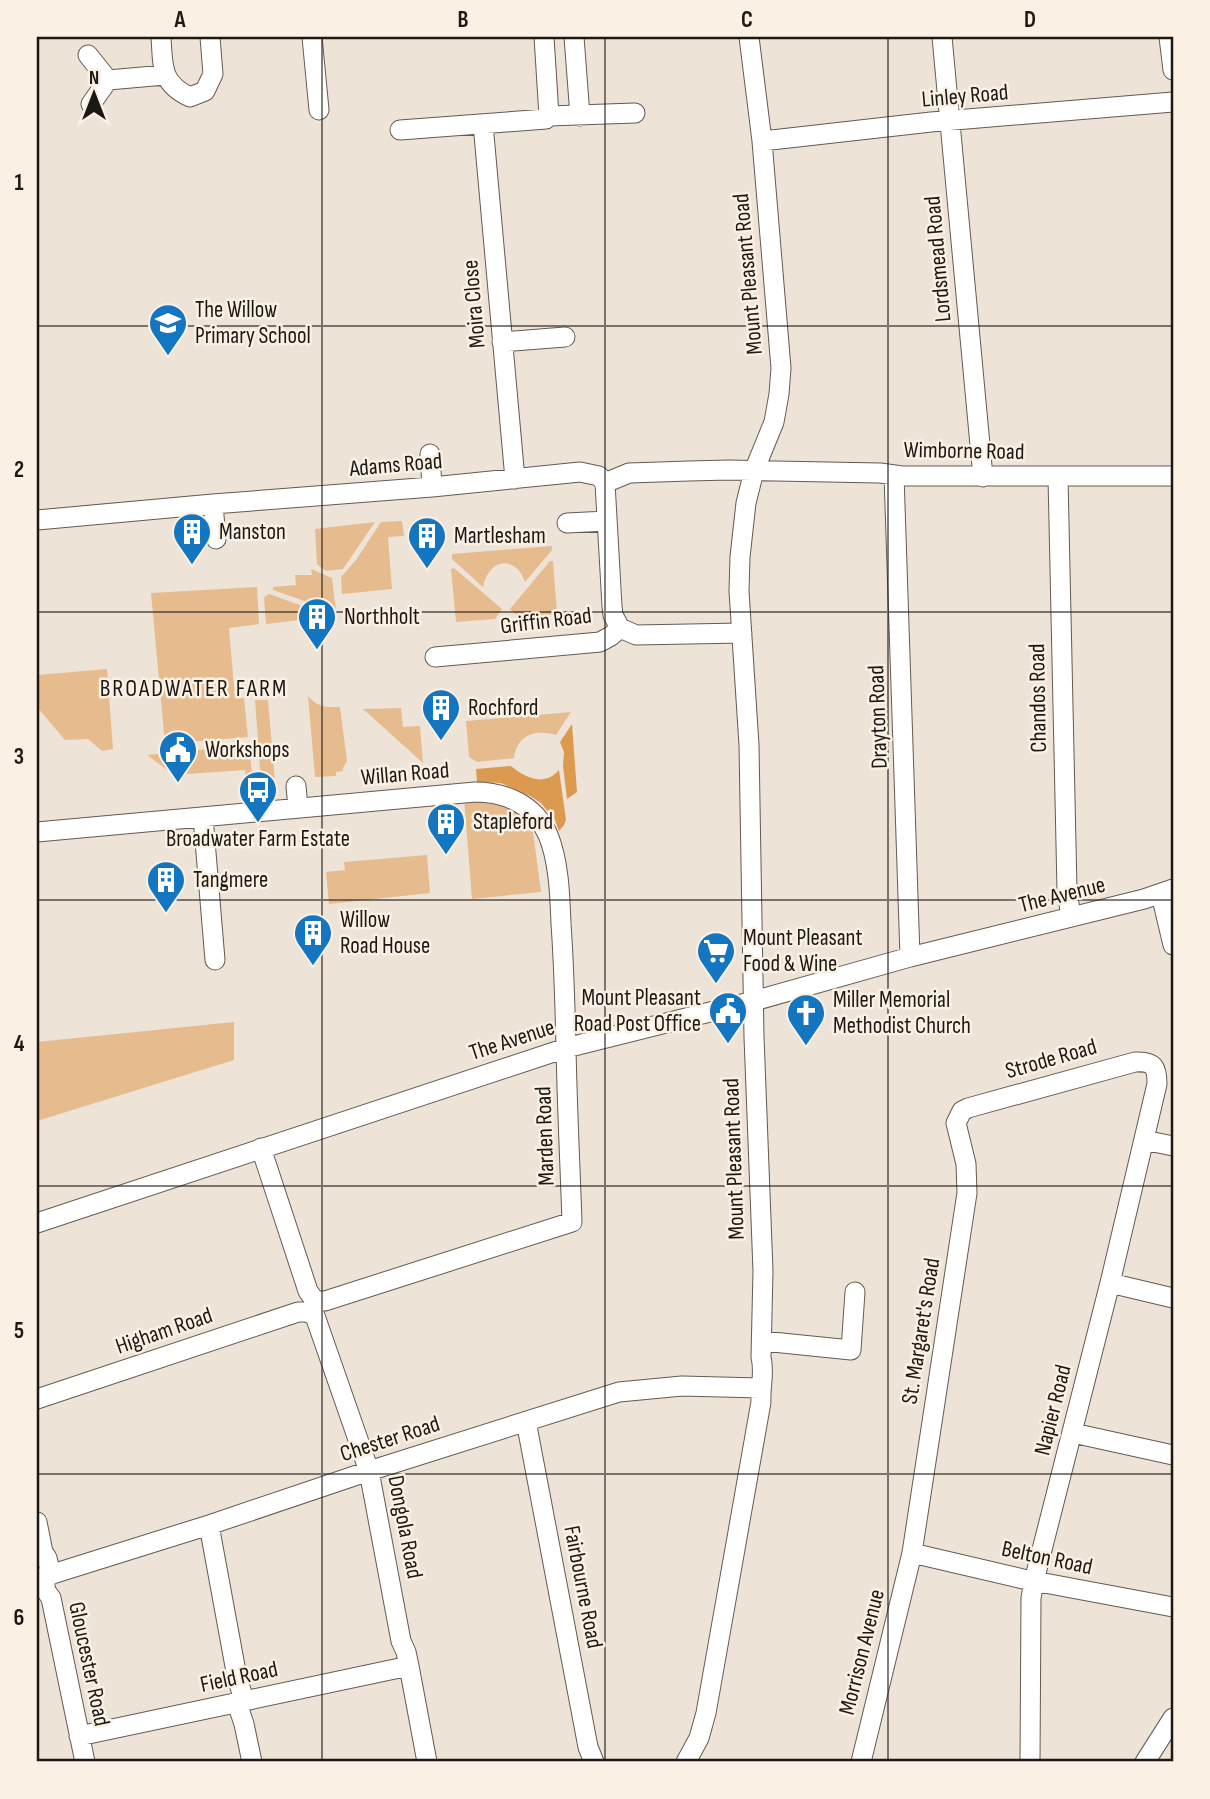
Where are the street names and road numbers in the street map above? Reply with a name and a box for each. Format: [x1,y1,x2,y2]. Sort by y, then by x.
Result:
street label: Linley Road [921,78,1009,114]
street label: Mount Pleasant Road [727,192,769,356]
street label: Lordsmead Road [919,195,957,323]
street label: Moira Close [456,259,492,349]
street label: Wimborne Road [903,436,1025,466]
street label: Adams Road [347,447,444,483]
street label: Griffin Road [499,602,593,640]
street label: Chandos Road [1023,643,1053,753]
street label: Drayton Road [862,665,894,769]
street label: Willan Road [360,756,450,792]
street label: The Avenue [1016,871,1108,919]
street label: The Avenue [466,1013,558,1067]
street label: Strode Road [1002,1033,1100,1085]
street label: Mount Pleasant Road [717,1078,751,1240]
street label: Marden Road [529,1086,561,1186]
street label: St. Margaret's Road [896,1256,946,1406]
street label: Higham Road [112,1301,216,1361]
street label: Napier Road [1028,1362,1078,1458]
street label: Chester Road [337,1410,443,1468]
street label: Dongola Road [381,1473,429,1581]
street label: Fairbourne Road [557,1523,609,1651]
street label: Belton Road [999,1535,1095,1581]
street label: Morrison Avenue [833,1586,891,1718]
street label: Gloucester Road [62,1599,116,1729]
street label: Field Road [198,1655,280,1699]

